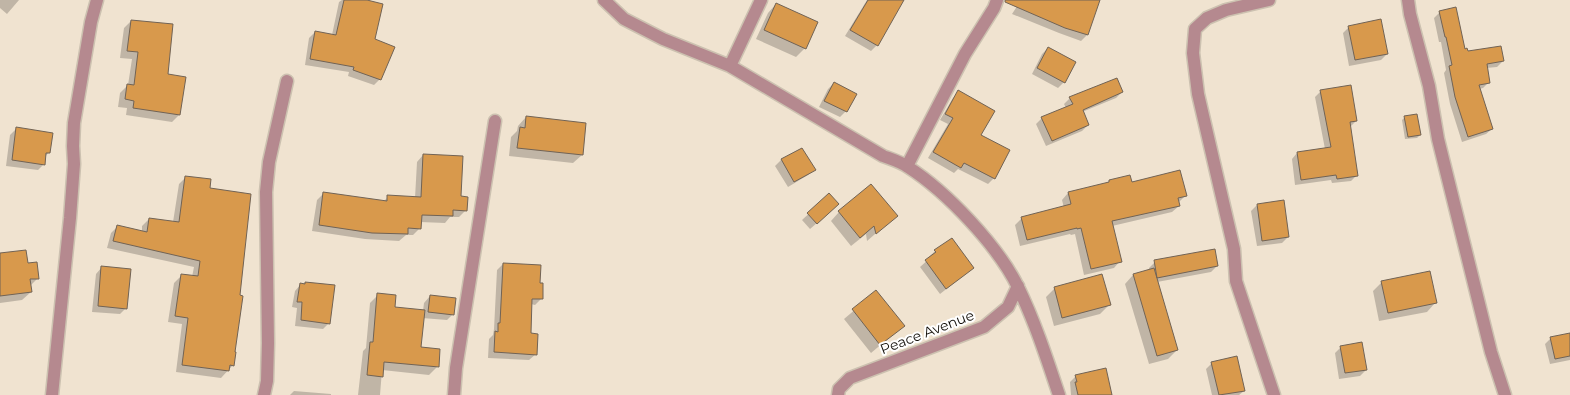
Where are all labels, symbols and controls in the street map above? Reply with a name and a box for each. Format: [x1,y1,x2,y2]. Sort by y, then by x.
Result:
street label: Peace Avenue [878,306,976,358]

